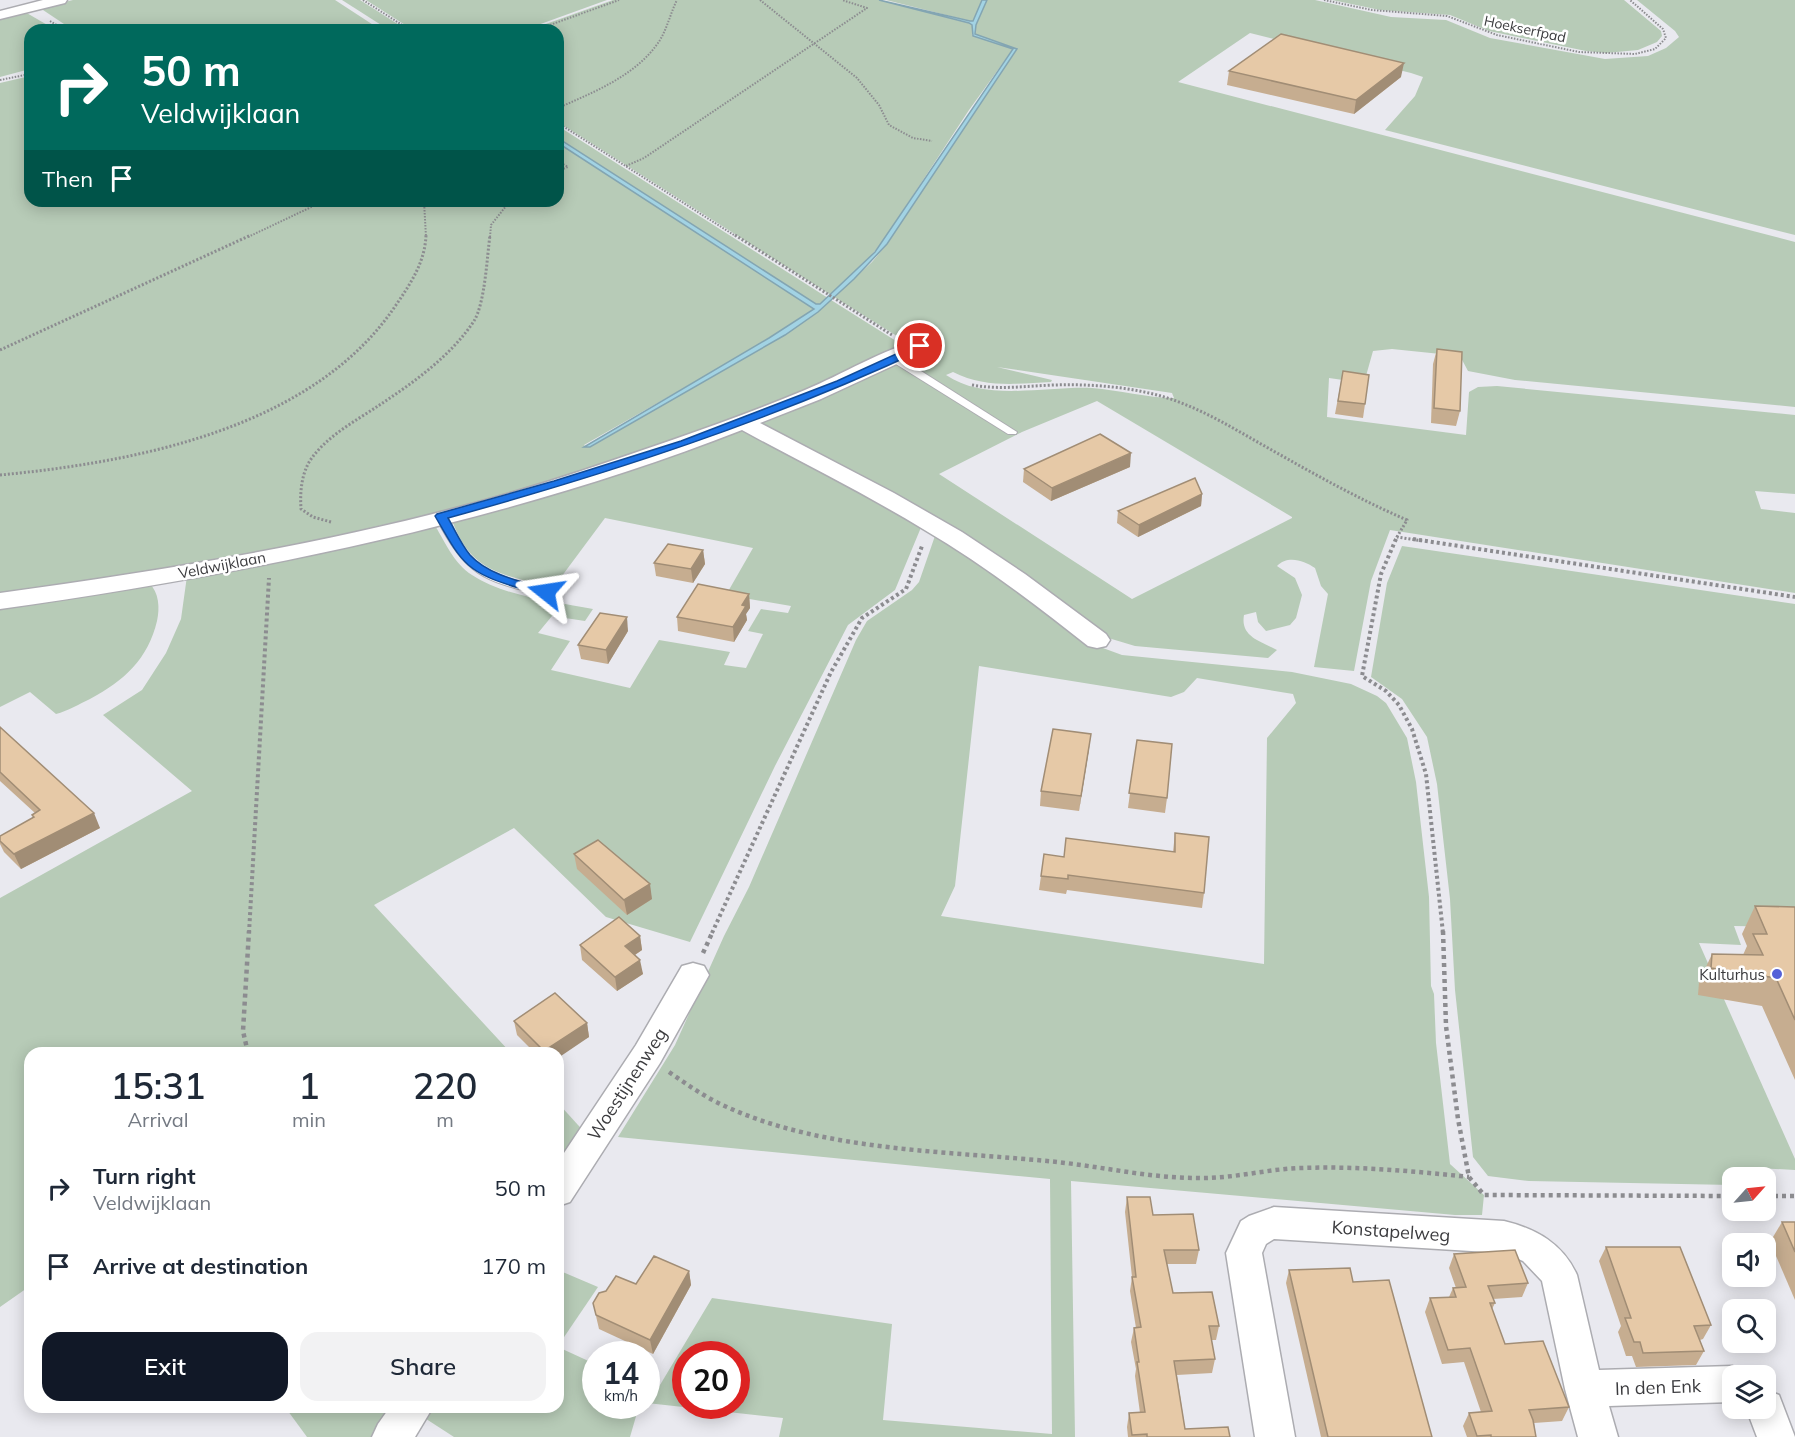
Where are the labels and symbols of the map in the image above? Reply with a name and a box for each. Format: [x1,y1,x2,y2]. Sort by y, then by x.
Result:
street label: Hoekserfpad [1482,12,1568,46]
pin [894,320,945,371]
street label: Veldwijklaan [177,547,267,583]
position arrow [514,560,578,624]
place label: Kulturhus [1699,965,1765,984]
marker: Kulturhus [1770,967,1784,981]
street label: Woestijnenweg [582,1023,672,1145]
north arrow [1722,1167,1776,1221]
street label: Konstapelweg [1331,1215,1451,1247]
speed limit sign: 20 [672,1341,750,1419]
street label: In den Enk [1615,1374,1702,1400]

